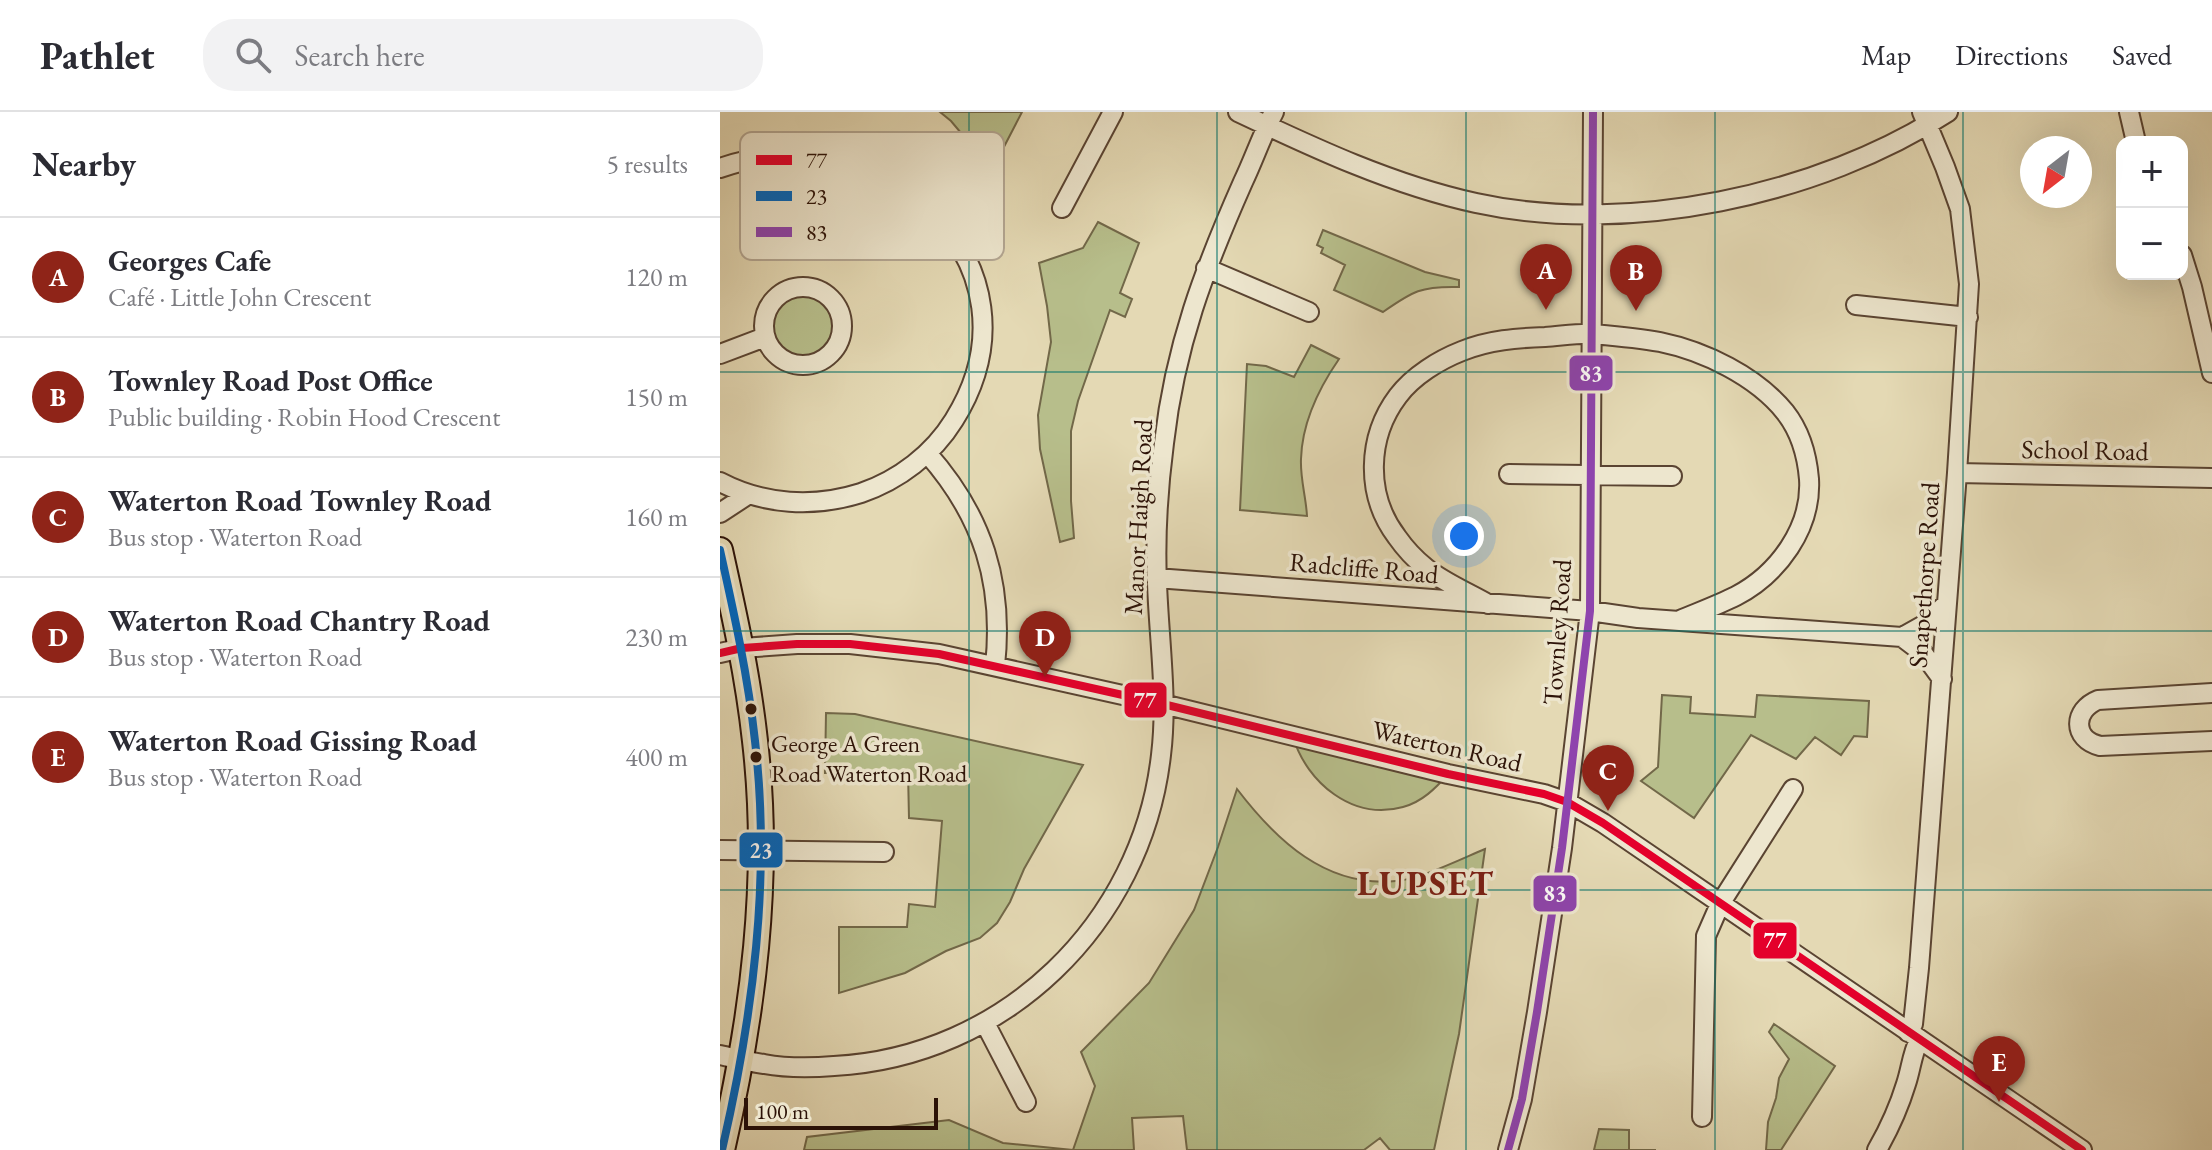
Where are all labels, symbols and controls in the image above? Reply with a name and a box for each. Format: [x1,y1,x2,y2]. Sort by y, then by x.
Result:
search box [203,19,763,91]
text: Pathlet [40,31,155,80]
icon: search [231,33,275,77]
text: Search here [295,36,425,75]
text: Map [1861,37,1911,73]
text: Directions [1955,37,2068,73]
text: Saved [2112,37,2172,73]
legend [740,132,1004,260]
north arrow [2020,136,2092,208]
map controls [2116,136,2188,280]
button: + [2116,136,2188,208]
text: Nearby [32,142,136,186]
text: 77 [806,146,828,175]
text: 5 results [607,147,688,181]
text: 23 [806,182,827,211]
button: − [2116,208,2188,280]
text: 83 [806,218,827,247]
text: Georges Cafe [108,241,271,280]
pin: A [1520,244,1572,310]
pin: B [1610,245,1662,311]
text: A [49,260,67,294]
text: 120 m [625,260,688,294]
text: Café · Little John Crescent [108,280,371,314]
line badge: 83 [1568,354,1614,392]
text: 83 [1579,359,1603,388]
text: Townley Road Post Office [108,361,433,400]
text: B [50,380,66,414]
text: 150 m [625,380,688,414]
text: Public building · Robin Hood Crescent [108,400,500,434]
street label: Manor Haigh Road [1116,417,1160,616]
street label: School Road [2021,432,2150,468]
street label: Snapethorpe Road [1901,480,1948,669]
text: Waterton Road Townley Road [108,481,491,520]
text: C [49,500,67,534]
text: 160 m [625,500,688,534]
your location [1444,516,1484,556]
text: Bus stop · Waterton Road [108,520,362,554]
street label: Radcliffe Road [1288,545,1441,592]
street label: Townley Road [1535,557,1579,706]
text: Waterton Road Chantry Road [108,601,490,640]
pin: D [1019,611,1071,677]
text: D [48,620,68,654]
text: 230 m [625,620,688,654]
text: Bus stop · Waterton Road [108,640,362,674]
line badge: 77 [1123,681,1168,719]
text: 77 [1133,686,1157,715]
unlabelled marker [743,701,759,717]
street label: Waterton Road [1369,712,1526,780]
text: Waterton Road Gissing Road [108,721,477,760]
place label: George A Green Road Waterton Road [771,728,968,789]
text: E [51,740,65,774]
text: 400 m [625,740,688,774]
pin: C [1582,745,1634,811]
marker: George A Green Road Waterton Road [748,749,764,765]
text: Bus stop · Waterton Road [108,760,362,794]
line badge: 23 [738,831,784,869]
text: 23 [749,836,773,865]
district label: LUPSET [1357,861,1495,905]
line badge: 83 [1532,874,1578,913]
text: 83 [1543,879,1567,908]
line badge: 77 [1752,921,1798,960]
text: 77 [1763,926,1787,955]
pin: E [1973,1036,2025,1102]
scale bar [744,1094,938,1130]
text: 100 m [756,1097,809,1126]

